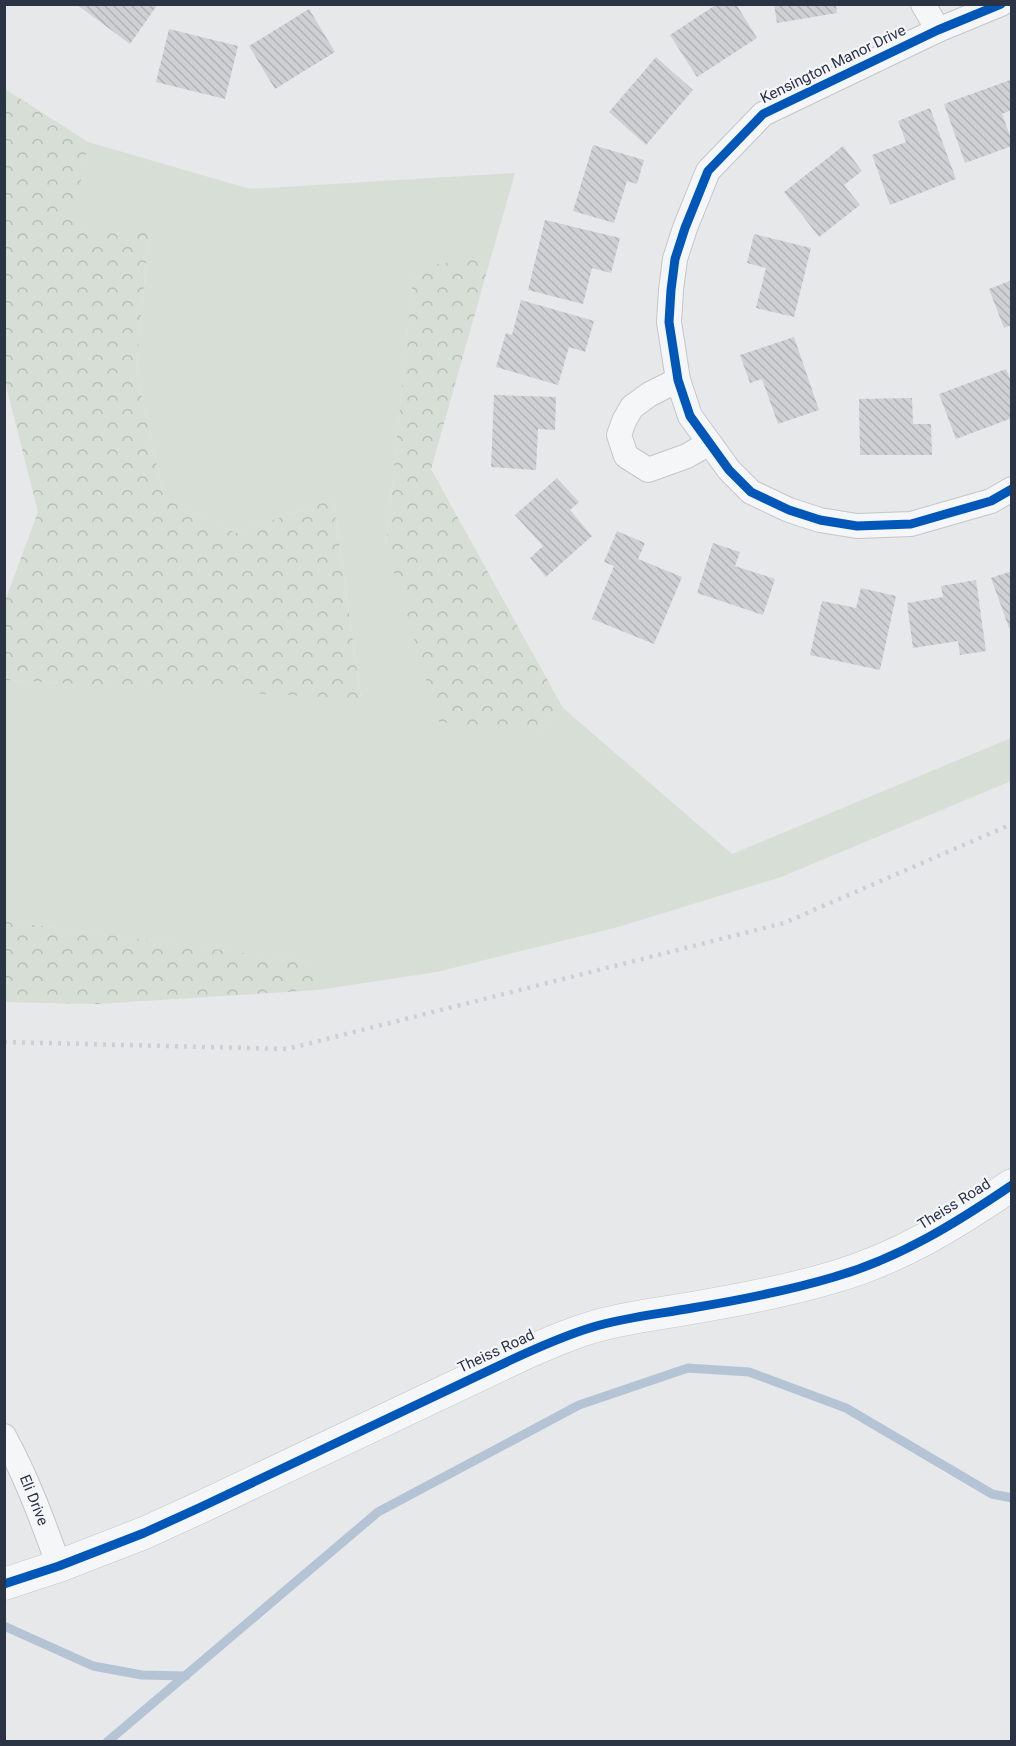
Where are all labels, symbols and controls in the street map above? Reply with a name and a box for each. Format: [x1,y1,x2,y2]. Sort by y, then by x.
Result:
street label: Kensington Manor Drive [757,21,909,107]
street label: Theiss Road [914,1175,994,1233]
street label: Theiss Road [455,1325,537,1377]
street label: Eli Drive [16,1472,52,1528]

